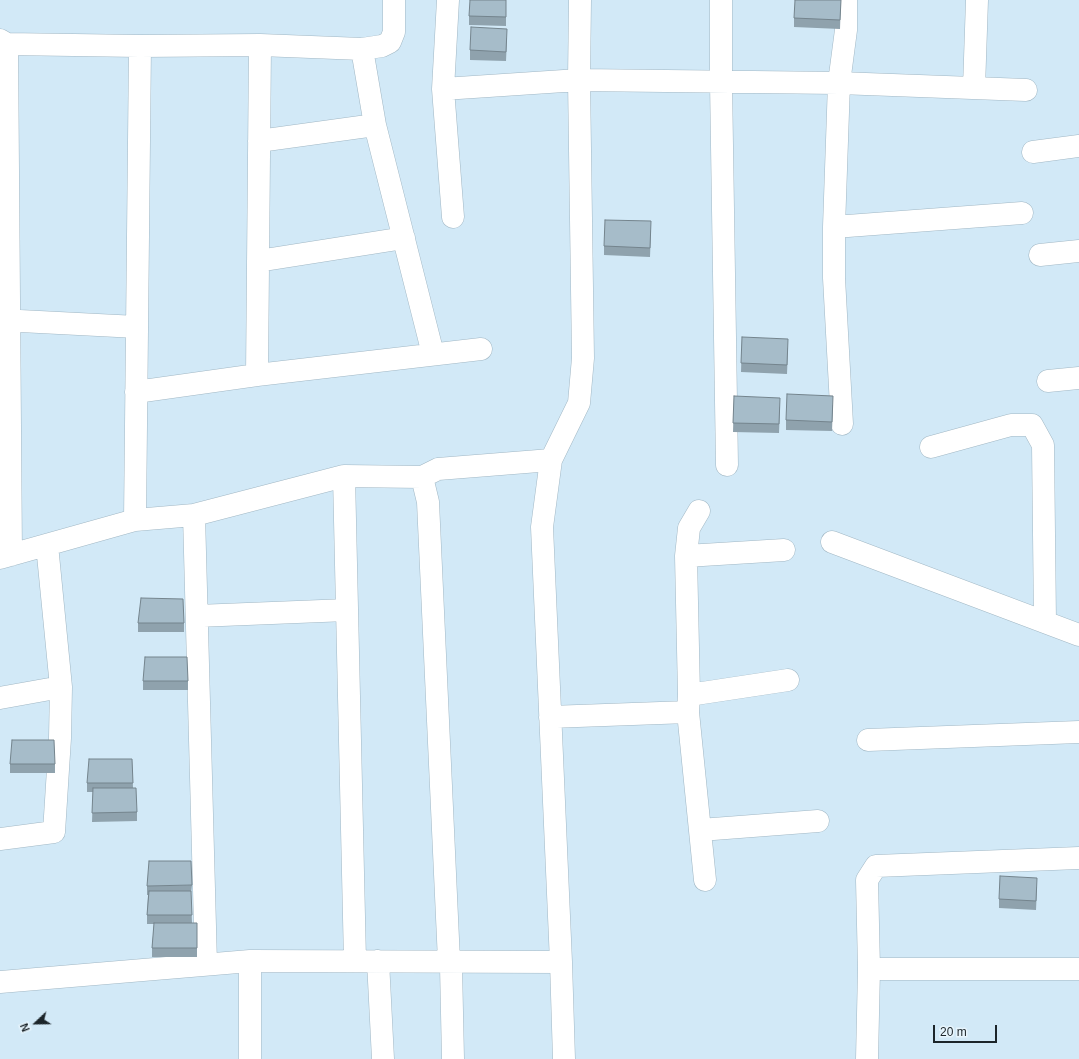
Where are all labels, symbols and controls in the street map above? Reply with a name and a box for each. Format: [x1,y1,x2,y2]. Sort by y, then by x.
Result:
north arrow [16,1003,56,1043]
scale bar [935,1017,999,1043]
text: N [18,1022,32,1033]
text: 20 m [940,1025,967,1039]

